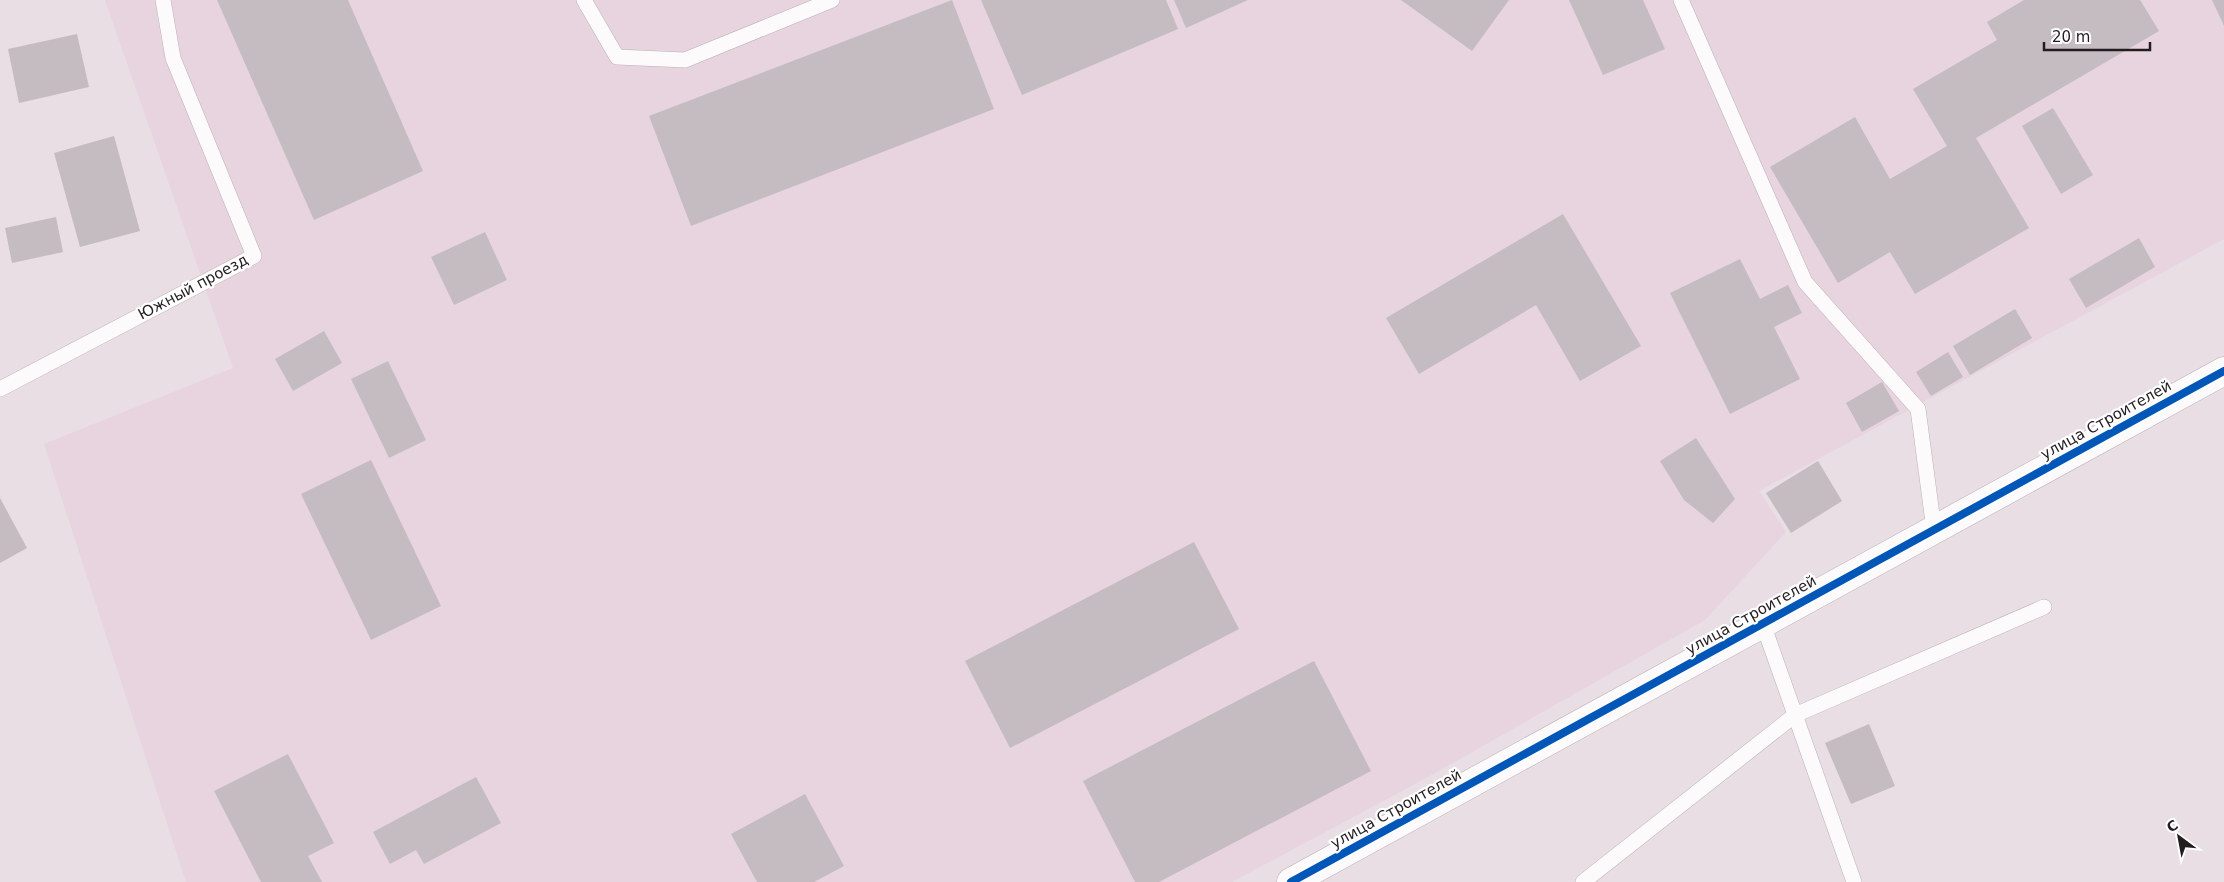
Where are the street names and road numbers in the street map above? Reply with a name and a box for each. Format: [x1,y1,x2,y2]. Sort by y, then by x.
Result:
street label: Южный проезд [135,250,251,324]
street label: улица Строителей [2038,377,2174,463]
street label: улица Строителей [1683,572,1819,658]
street label: улица Строителей [1328,766,1464,852]

